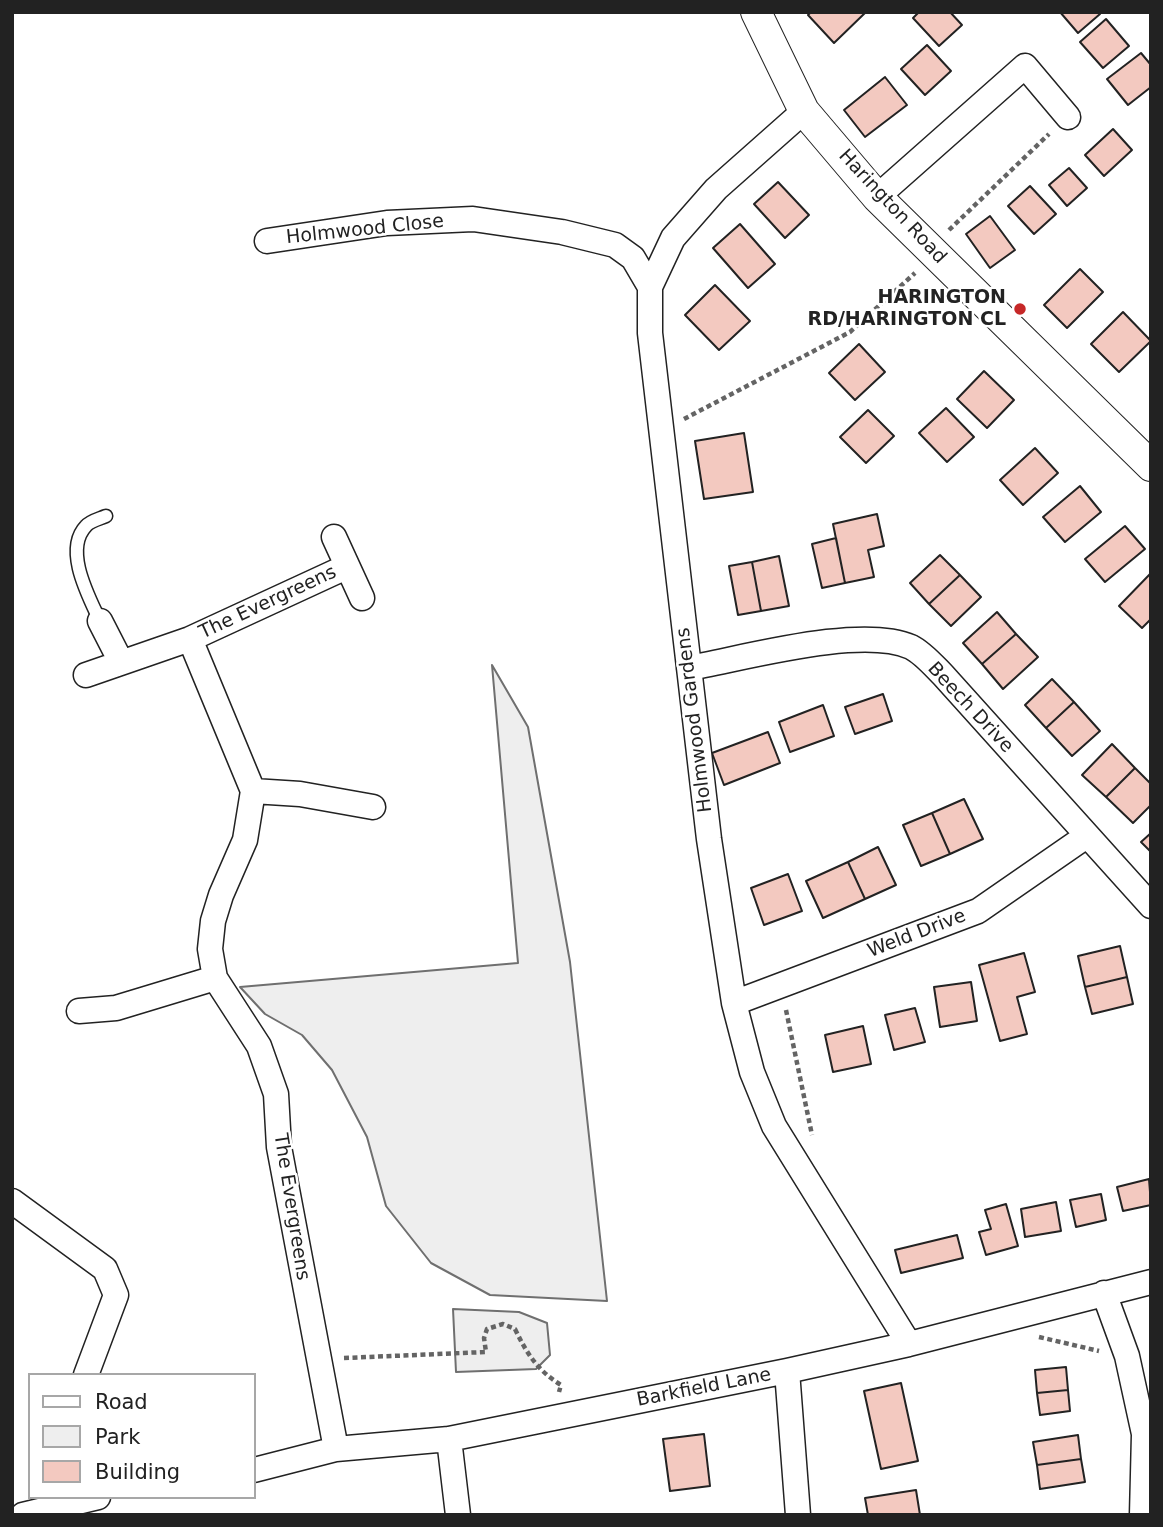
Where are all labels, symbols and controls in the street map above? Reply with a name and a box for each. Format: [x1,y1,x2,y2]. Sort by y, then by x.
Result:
street label: Harington Road [833,145,951,269]
street label: Holmwood Close [285,210,445,250]
place label: HARINGTON RD/HARINGTON CL [808,287,1006,331]
marker: HARINGTON RD/HARINGTON CL [1012,301,1028,317]
street label: The Evergreens [196,561,340,645]
street label: Holmwood Gardens [672,626,718,814]
street label: Beech Drive [922,658,1018,758]
street label: Weld Drive [865,905,969,963]
street label: The Evergreens [268,1132,314,1282]
street label: Barkfield Lane [635,1364,773,1412]
legend [28,1373,256,1499]
text: Road [95,1390,148,1414]
text: Park [95,1425,140,1449]
text: Building [95,1460,180,1484]

